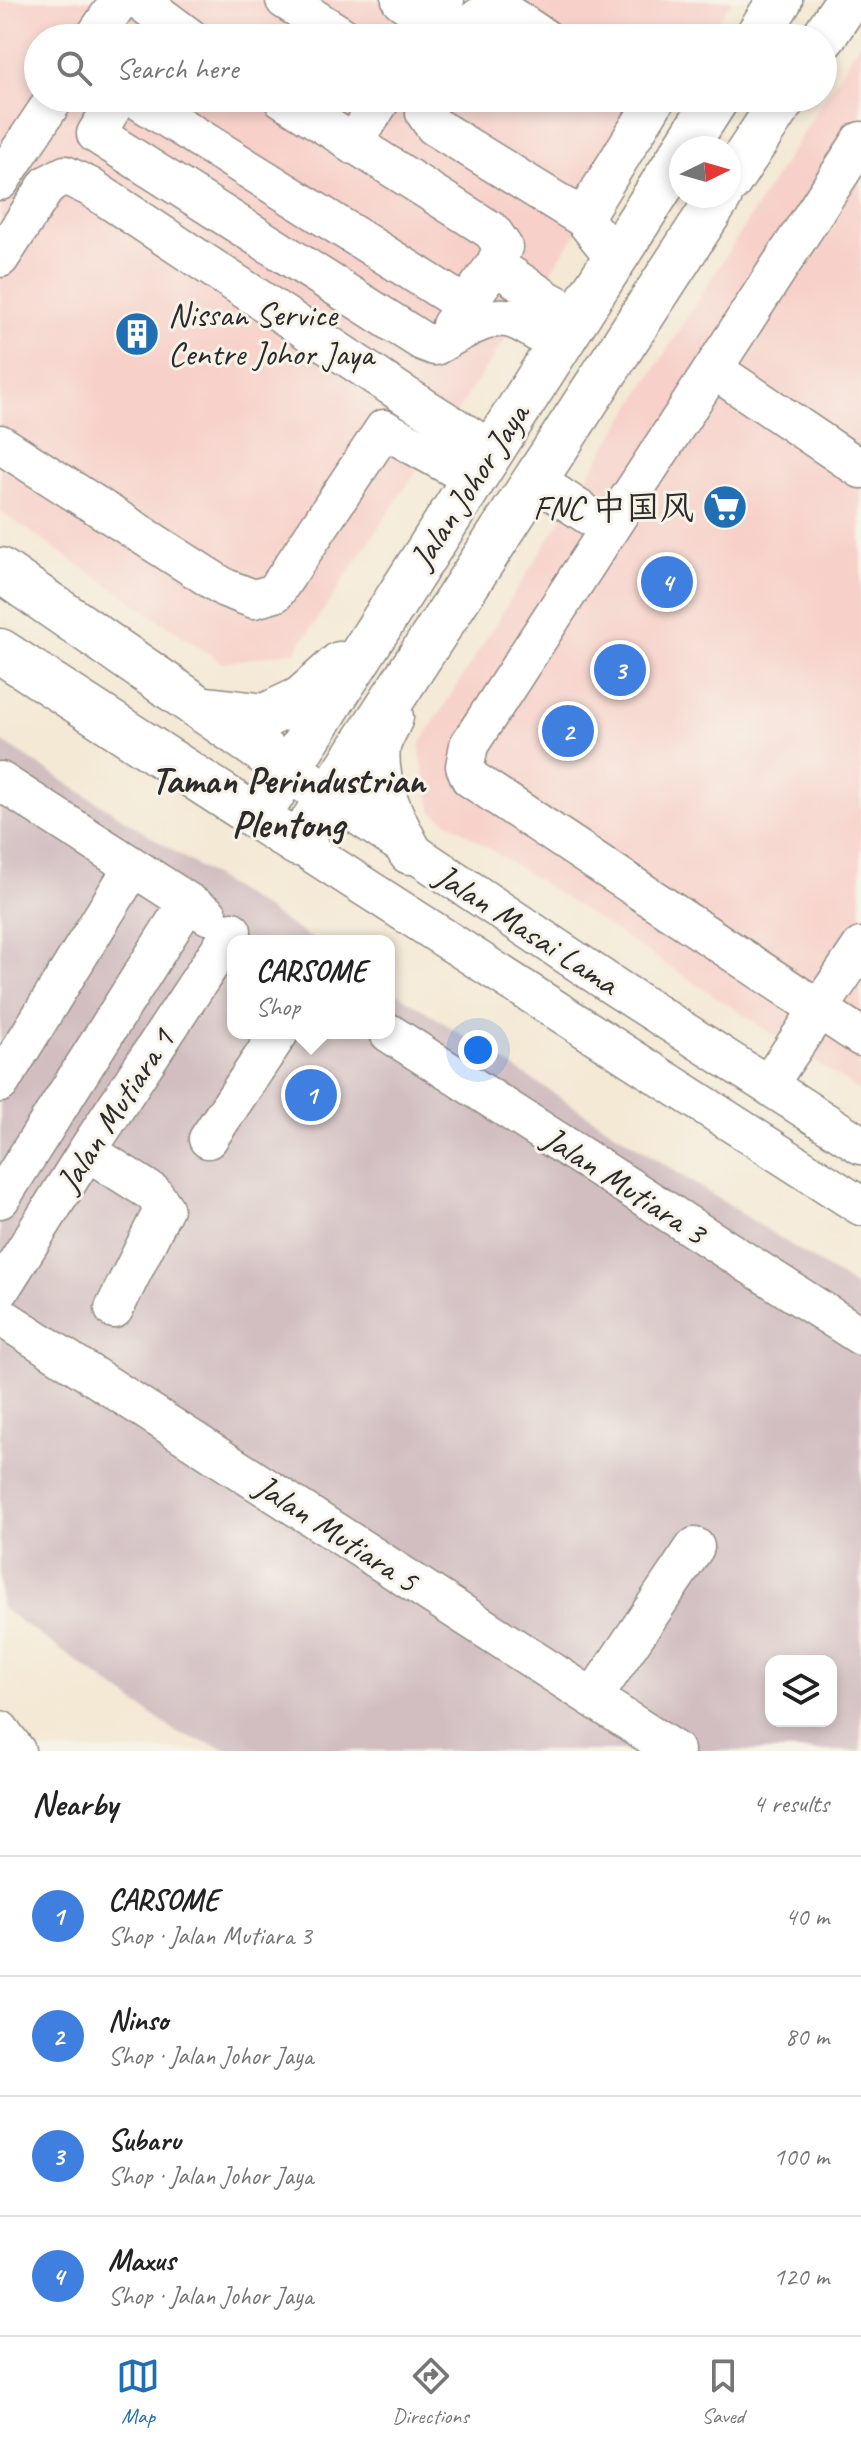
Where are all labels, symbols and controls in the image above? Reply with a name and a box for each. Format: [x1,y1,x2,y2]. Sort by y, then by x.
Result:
search box [24,24,837,112]
icon: search [52,46,96,90]
text: Search here [116,49,238,87]
north arrow [669,136,741,208]
place label: Nissan Service Centre Johor Jaya [168,293,376,375]
building icon: Nissan Service Centre Johor Jaya [113,310,161,358]
street label: Jalan Johor Jaya [399,393,540,578]
supermarket icon: FNC 中国风 [701,483,749,531]
place label: FNC 中国风 [533,486,694,529]
pin: 4 [641,552,693,612]
pin: 3 [594,640,646,700]
pin: 2 [542,701,594,761]
district label: Taman Perindustrian Plentong [151,757,428,848]
street label: Jalan Masai Lama [426,853,628,1005]
popup [227,935,395,1039]
text: CARSOME [256,952,366,990]
text: Shop [256,990,300,1023]
street label: Jalan Mutiara 1 [45,1019,185,1201]
your location [458,1030,498,1070]
pin: 1 [285,1065,337,1125]
street label: Jalan Mutiara 3 [534,1115,717,1255]
street label: Jalan Mutiara 5 [246,1463,428,1603]
map controls [765,1655,837,1727]
button: layers [765,1655,837,1727]
text: Nearby [32,1782,118,1825]
text: 4 results [753,1787,829,1820]
text: CARSOME [108,1881,218,1919]
text: 1 [52,1900,64,1933]
text: 40 m [785,1900,829,1933]
text: Shop · Jalan Mutiara 3 [108,1919,312,1952]
text: Ninso [108,2001,168,2039]
text: 2 [52,2020,64,2053]
text: 80 m [785,2020,829,2053]
text: Shop · Jalan Johor Jaya [108,2039,313,2072]
text: Subaru [108,2121,181,2159]
text: 3 [52,2140,64,2173]
text: 100 m [773,2140,829,2173]
text: Shop · Jalan Johor Jaya [108,2159,313,2192]
text: Maxus [108,2241,175,2279]
text: 4 [52,2260,64,2293]
text: 120 m [773,2260,829,2293]
text: Shop · Jalan Johor Jaya [108,2279,313,2312]
tab: Map [116,2354,160,2430]
tab: Directions [392,2354,469,2430]
tab: Saved [701,2354,745,2430]

